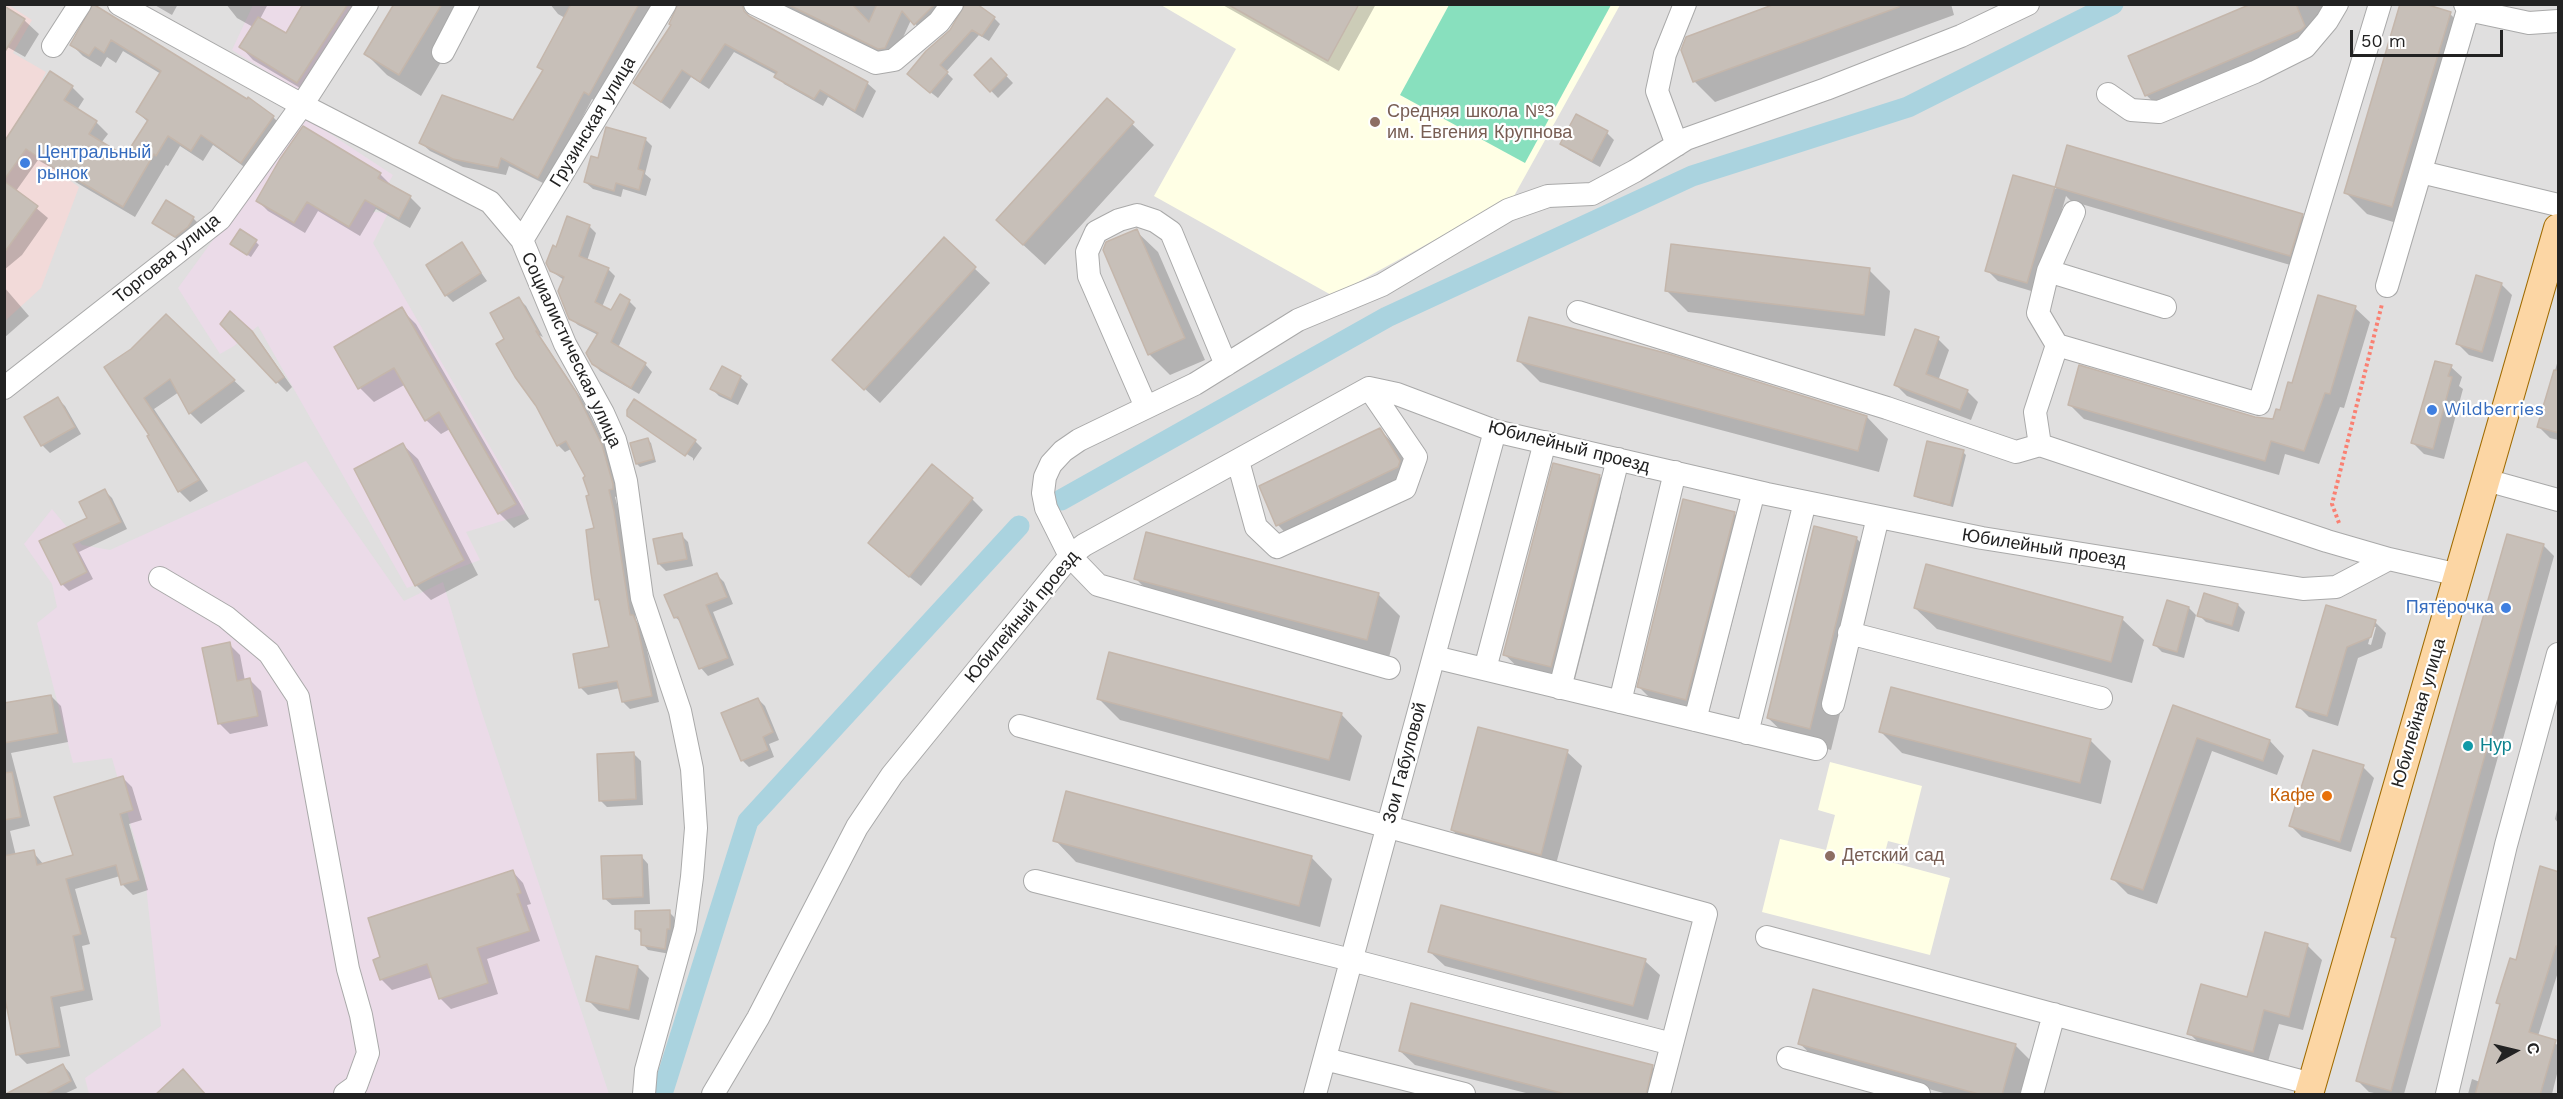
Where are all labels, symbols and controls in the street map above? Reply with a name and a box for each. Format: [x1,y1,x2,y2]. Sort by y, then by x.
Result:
scale bar [2353,18,2506,56]
text: 50 m [2361,30,2406,51]
street label: Грузинская улица [546,53,640,191]
place label: Средняя школа №3 им. Евгения Крупнова [1387,101,1572,144]
marker: Средняя школа №3 им. Евгения Крупнова [1368,115,1382,129]
place label: Центральный рынок [37,142,151,184]
marker: Центральный рынок [18,156,32,170]
street label: Торговая улица [109,210,225,308]
street label: Социалистическая улица [516,249,626,451]
place label: Wildberries [2444,399,2544,421]
marker: Wildberries [2425,403,2439,417]
street label: Юбилейный проезд [1486,416,1652,478]
street label: Юбилейный проезд [1960,524,2128,572]
street label: Юбилейный проезд [960,547,1084,687]
place label: Пятёрочка [2406,597,2494,619]
marker: Пятёрочка [2499,601,2513,615]
street label: Юбилейная улица [2387,636,2451,790]
street label: Зои Габуловой [1378,700,1432,826]
place label: Нур [2480,735,2512,757]
marker: Нур [2461,739,2475,753]
place label: Кафе [2270,785,2315,807]
marker: Кафе [2320,789,2334,803]
place label: Детский сад [1842,845,1944,867]
marker: Детский сад [1823,849,1837,863]
north arrow [2485,1021,2545,1081]
text: С [2523,1041,2544,1055]

